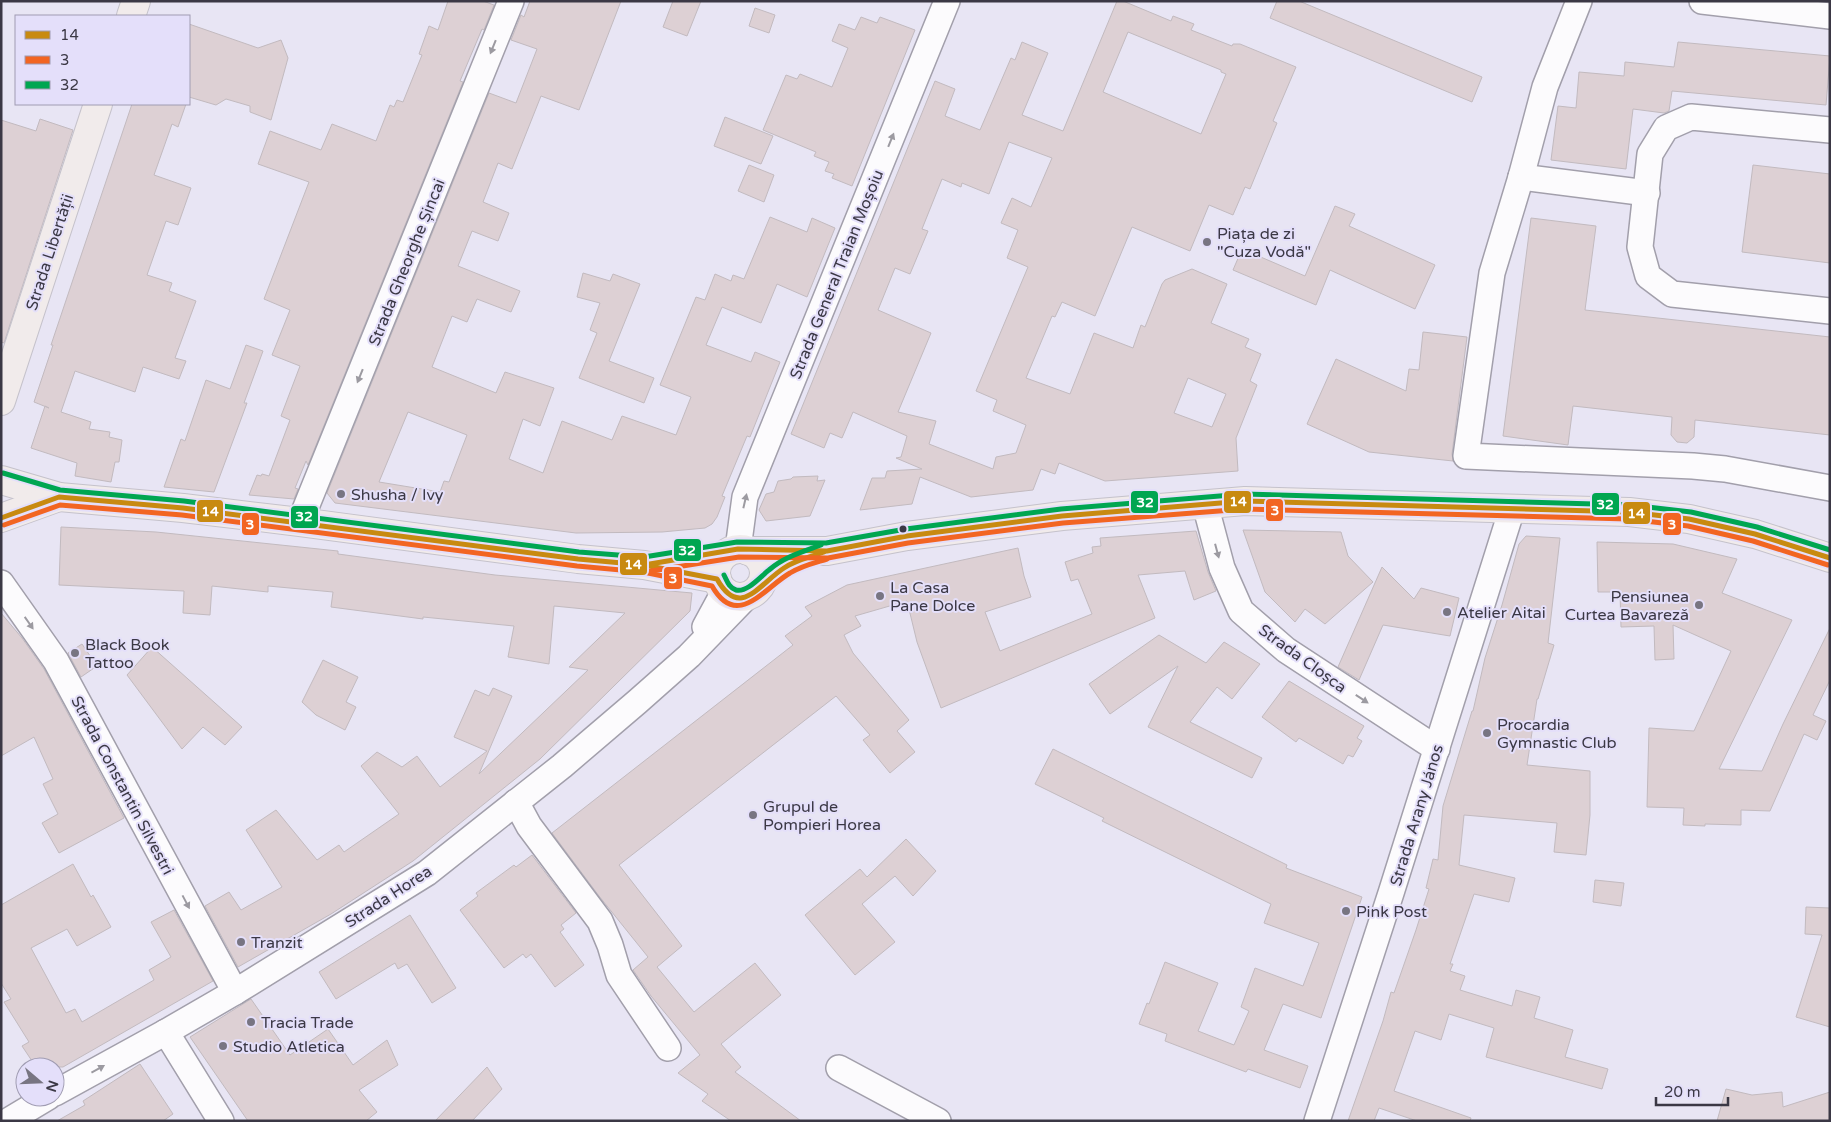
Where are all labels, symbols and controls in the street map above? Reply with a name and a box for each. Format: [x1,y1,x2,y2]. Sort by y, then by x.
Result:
legend [15,15,190,105]
text: 14 [60,26,79,44]
one-way arrow [489,40,497,54]
text: 3 [60,51,69,69]
text: 32 [60,76,79,94]
one-way arrow [887,132,895,147]
street label: Strada General Traian Moșoiu [786,167,888,382]
street label: Strada Gheorghe Șincai [364,176,450,349]
street label: Strada Libertății [22,191,78,313]
place label: Piața de zi "Cuza Vodă" [1217,224,1311,262]
marker: Piața de zi "Cuza Vodă" [1201,236,1213,248]
one-way arrow [356,369,364,384]
place label: Shusha / Ivy [351,485,444,505]
marker: Shusha / Ivy [335,488,347,500]
line badge: 32 [1130,490,1159,514]
line badge: 14 [1223,490,1252,514]
line badge: 32 [1591,492,1620,516]
text: 14 [1229,493,1247,510]
one-way arrow [741,494,749,509]
text: 32 [1136,494,1154,511]
text: 32 [1596,496,1614,513]
line badge: 3 [1265,498,1284,522]
line badge: 14 [196,499,224,523]
line badge: 14 [1622,501,1651,525]
text: 3 [1271,502,1280,519]
text: 14 [201,503,219,520]
line badge: 32 [290,505,319,529]
text: 14 [1627,505,1645,522]
text: 32 [295,508,313,525]
line badge: 3 [241,512,260,536]
line badge: 3 [1662,512,1682,536]
text: 3 [246,516,255,533]
text: 3 [1668,516,1677,533]
unlabelled marker [898,524,908,534]
line badge: 32 [673,538,702,562]
text: 32 [678,542,696,559]
one-way arrow [1214,543,1222,558]
line badge: 14 [619,552,648,576]
text: 14 [624,556,642,573]
line badge: 3 [663,566,683,590]
text: 3 [669,570,678,587]
place label: La Casa Pane Dolce [890,578,975,616]
place label: Pensiunea Curtea Bavareză [1565,587,1689,625]
marker: La Casa Pane Dolce [874,590,886,602]
marker: Pensiunea Curtea Bavareză [1693,599,1705,611]
place label: Atelier Aitai [1457,603,1546,623]
marker: Atelier Aitai [1441,606,1453,618]
one-way arrow [24,617,34,630]
street label: Strada Cloșca [1254,620,1350,697]
place label: Black Book Tattoo [85,635,170,673]
marker: Black Book Tattoo [69,647,81,659]
street label: Strada Constantin Silvestri [66,693,178,878]
one-way arrow [1355,694,1368,704]
place label: Procardia Gymnastic Club [1497,715,1616,753]
marker: Procardia Gymnastic Club [1481,727,1493,739]
street label: Strada Arany János [1386,742,1448,888]
place label: Grupul de Pompieri Horea [763,797,881,835]
marker: Grupul de Pompieri Horea [747,809,759,821]
street label: Strada Horea [341,861,436,932]
one-way arrow [182,895,190,909]
place label: Pink Post [1356,902,1427,922]
marker: Pink Post [1340,905,1352,917]
place label: Tranzit [251,933,303,953]
marker: Tranzit [235,936,247,948]
place label: Tracia Trade [261,1013,354,1033]
marker: Tracia Trade [245,1016,257,1028]
place label: Studio Atletica [233,1037,345,1057]
marker: Studio Atletica [217,1040,229,1052]
north arrow [15,1057,65,1107]
one-way arrow [91,1065,105,1073]
scale bar [1656,1074,1728,1106]
text: N [42,1078,62,1094]
text: 20 m [1664,1083,1701,1101]

